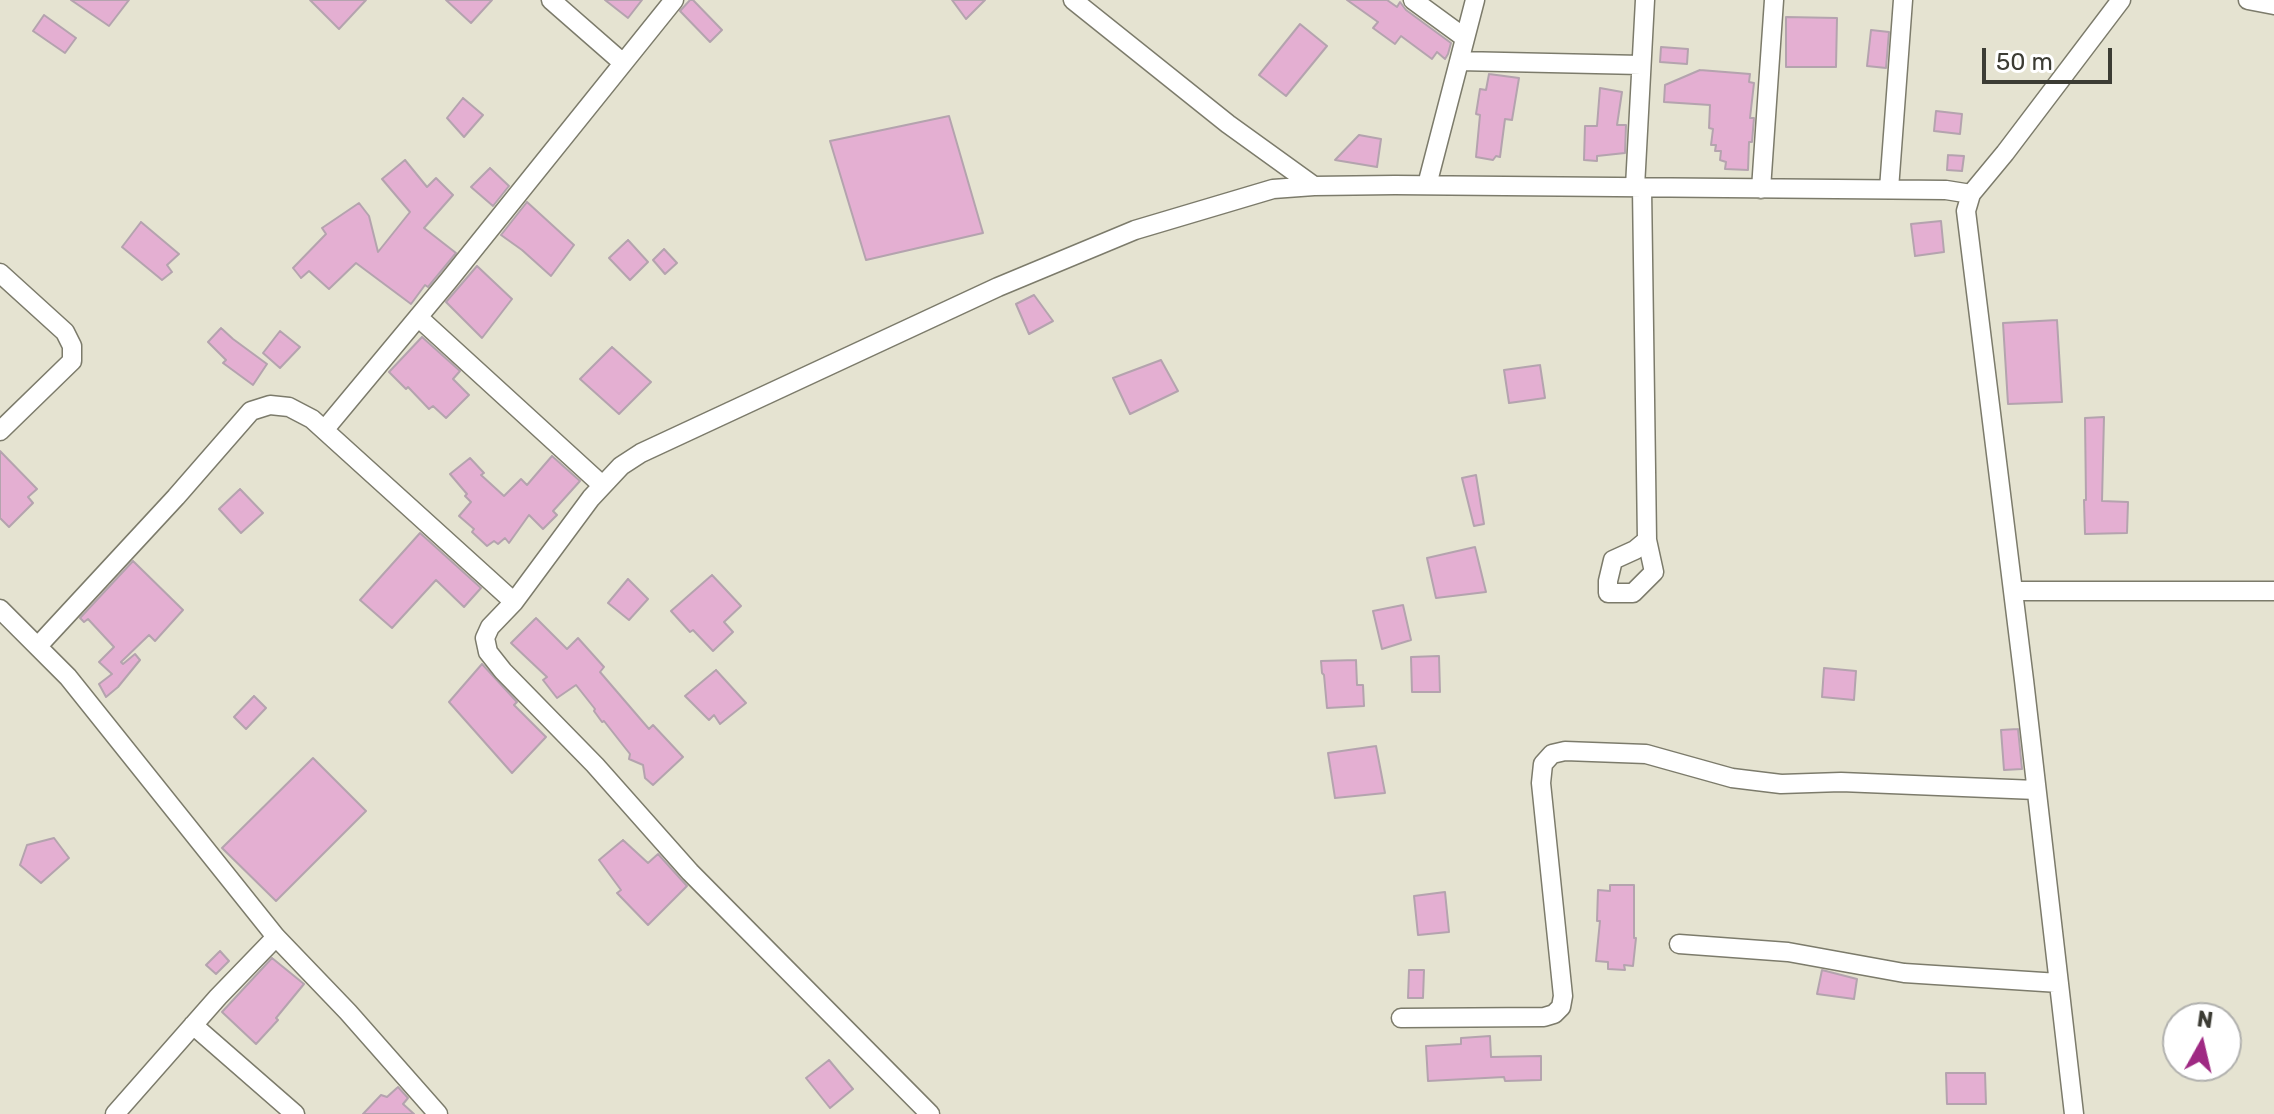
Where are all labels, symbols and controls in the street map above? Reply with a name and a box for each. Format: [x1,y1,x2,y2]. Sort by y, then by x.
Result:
scale bar [1986,32,2116,82]
text: 50 m [1996,48,2053,76]
north arrow [2162,1002,2242,1082]
text: N [2195,1005,2215,1034]

